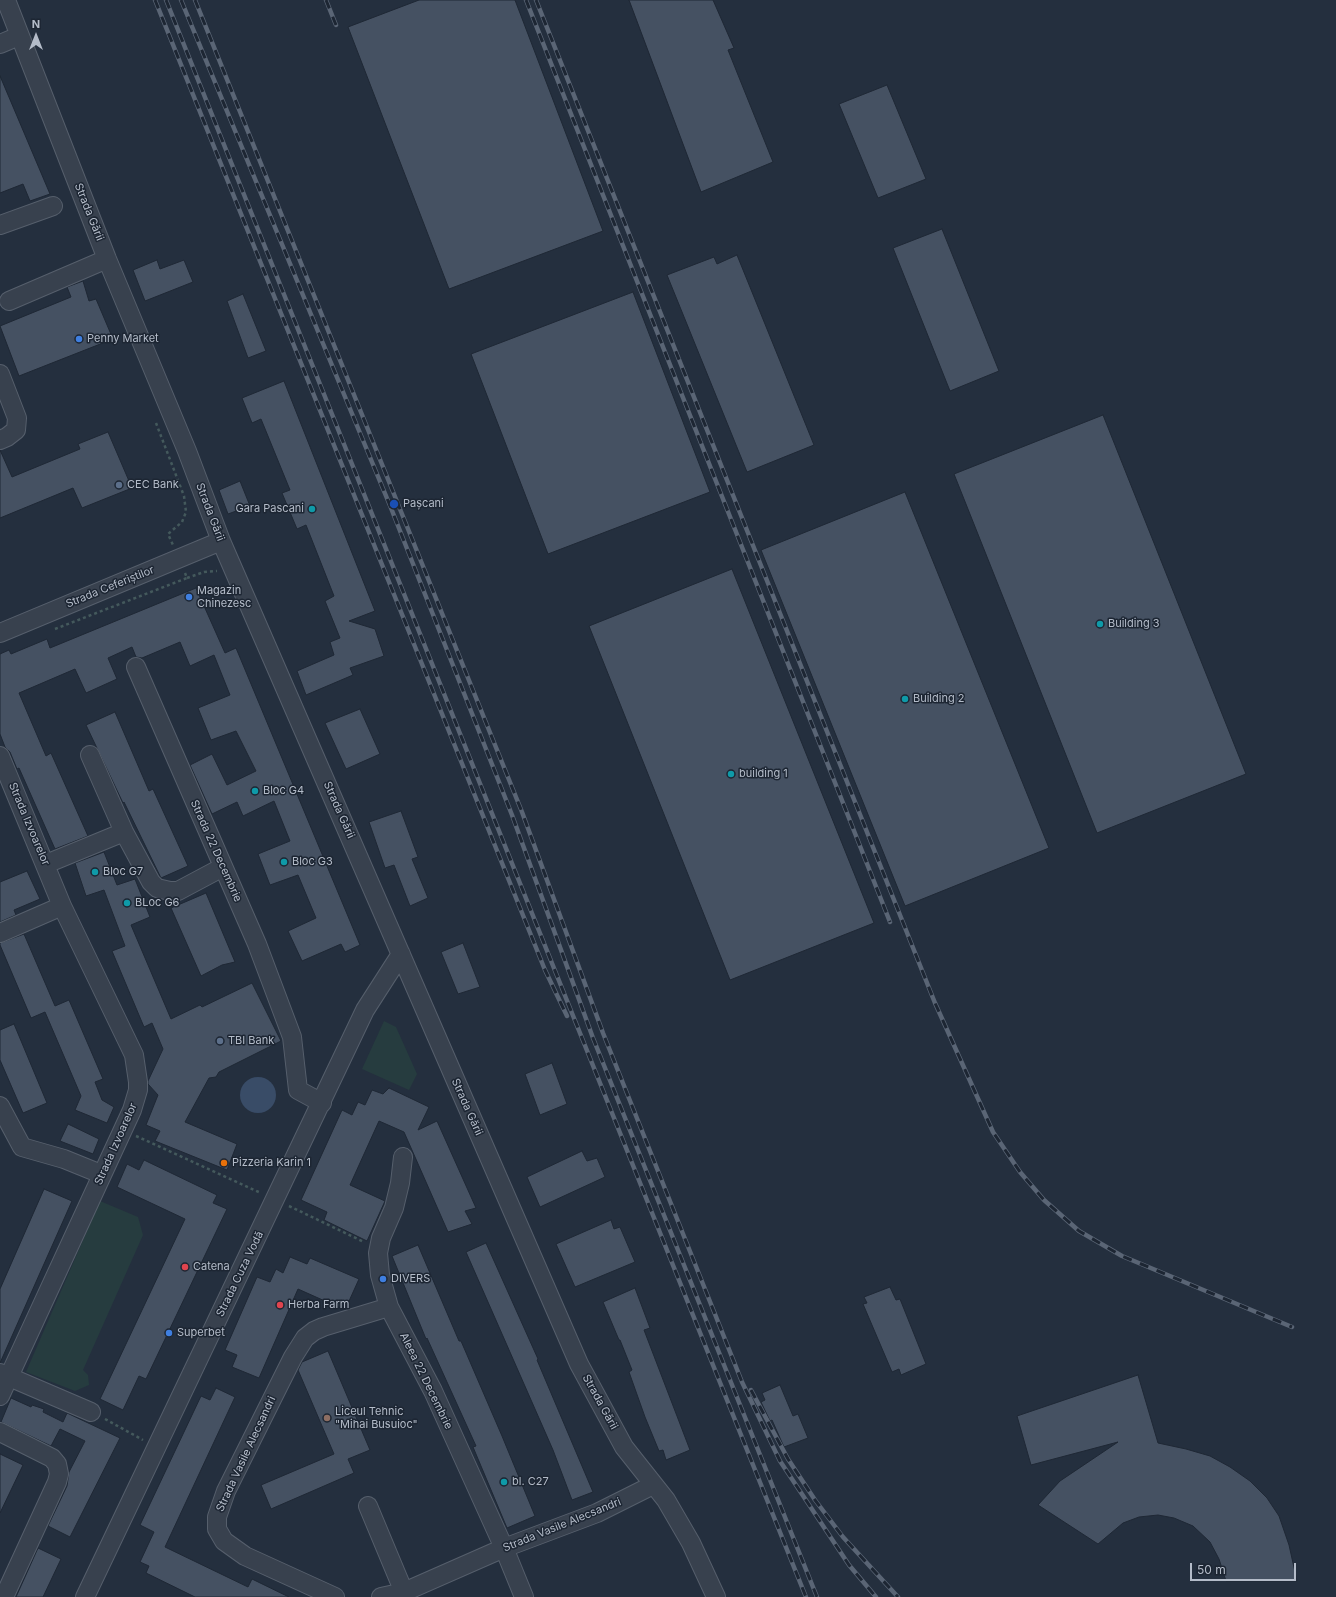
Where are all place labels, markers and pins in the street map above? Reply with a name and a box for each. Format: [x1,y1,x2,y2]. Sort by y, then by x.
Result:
place label: Penny Market [87,332,159,346]
marker: Penny Market [74,334,84,344]
place label: CEC Bank [127,478,179,492]
marker: CEC Bank [114,480,124,490]
place label: Pașcani [403,497,444,511]
marker: Pașcani [388,498,400,510]
place label: Gara Pascani [235,502,304,516]
marker: Gara Pascani [307,504,317,514]
place label: Magazin Chinezesc [197,584,251,610]
marker: Magazin Chinezesc [184,592,194,602]
place label: Building 3 [1108,617,1160,631]
marker: Building 3 [1095,619,1105,629]
place label: Building 2 [913,692,964,706]
marker: Building 2 [900,694,910,704]
place label: building 1 [739,767,788,781]
marker: building 1 [726,769,736,779]
place label: Bloc G4 [263,784,304,798]
marker: Bloc G4 [250,786,260,796]
place label: Bloc G3 [292,855,333,869]
marker: Bloc G3 [279,857,289,867]
place label: Bloc G7 [103,865,143,879]
marker: Bloc G7 [90,867,100,877]
place label: BLoc G6 [135,896,179,910]
marker: BLoc G6 [122,898,132,908]
place label: TBI Bank [228,1034,274,1048]
marker: TBI Bank [215,1036,225,1046]
place label: Pizzeria Karin 1 [232,1156,311,1170]
marker: Pizzeria Karin 1 [219,1158,229,1168]
place label: Catena [193,1260,230,1274]
marker: Catena [180,1262,190,1272]
place label: DIVERS [391,1272,430,1286]
marker: DIVERS [378,1274,388,1284]
place label: Herba Farm [288,1298,349,1312]
marker: Herba Farm [275,1300,285,1310]
place label: Superbet [177,1326,225,1340]
marker: Superbet [164,1328,174,1338]
place label: Liceul Tehnic "Mihai Busuioc" [335,1405,418,1431]
marker: Liceul Tehnic "Mihai Busuioc" [322,1413,332,1423]
place label: bl. C27 [512,1475,549,1489]
marker: bl. C27 [499,1477,509,1487]

